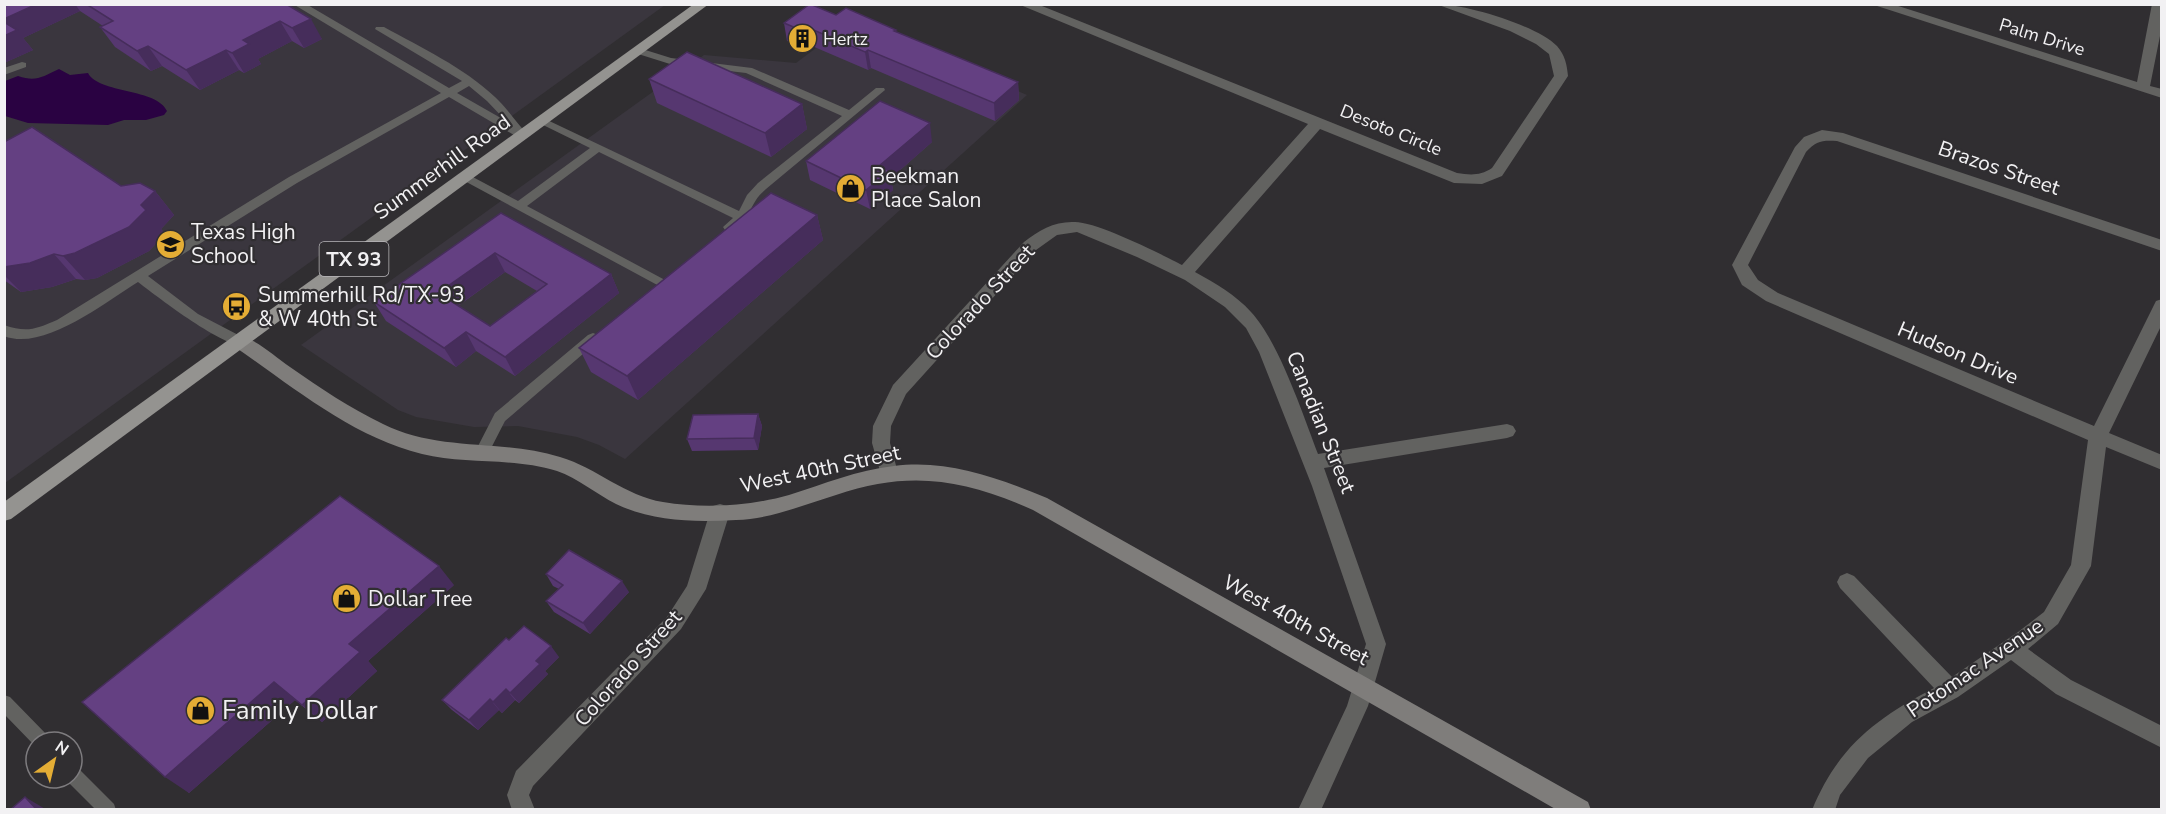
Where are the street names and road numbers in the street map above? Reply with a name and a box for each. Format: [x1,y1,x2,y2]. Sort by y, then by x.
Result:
street label: Palm Drive [1996,13,2088,61]
street label: Desoto Circle [1336,99,1446,161]
street label: Summerhill Road [368,108,516,226]
street label: Brazos Street [1935,134,2064,202]
street label: Colorado Street [919,238,1041,366]
road number: TX 93 [320,242,388,276]
street label: Hudson Drive [1893,315,2023,391]
street label: Canadian Street [1280,347,1362,498]
street label: West 40th Street [737,438,903,500]
street label: West 40th Street [1218,568,1375,672]
street label: Colorado Street [568,603,688,732]
street label: Potomac Avenue [1901,612,2049,724]

